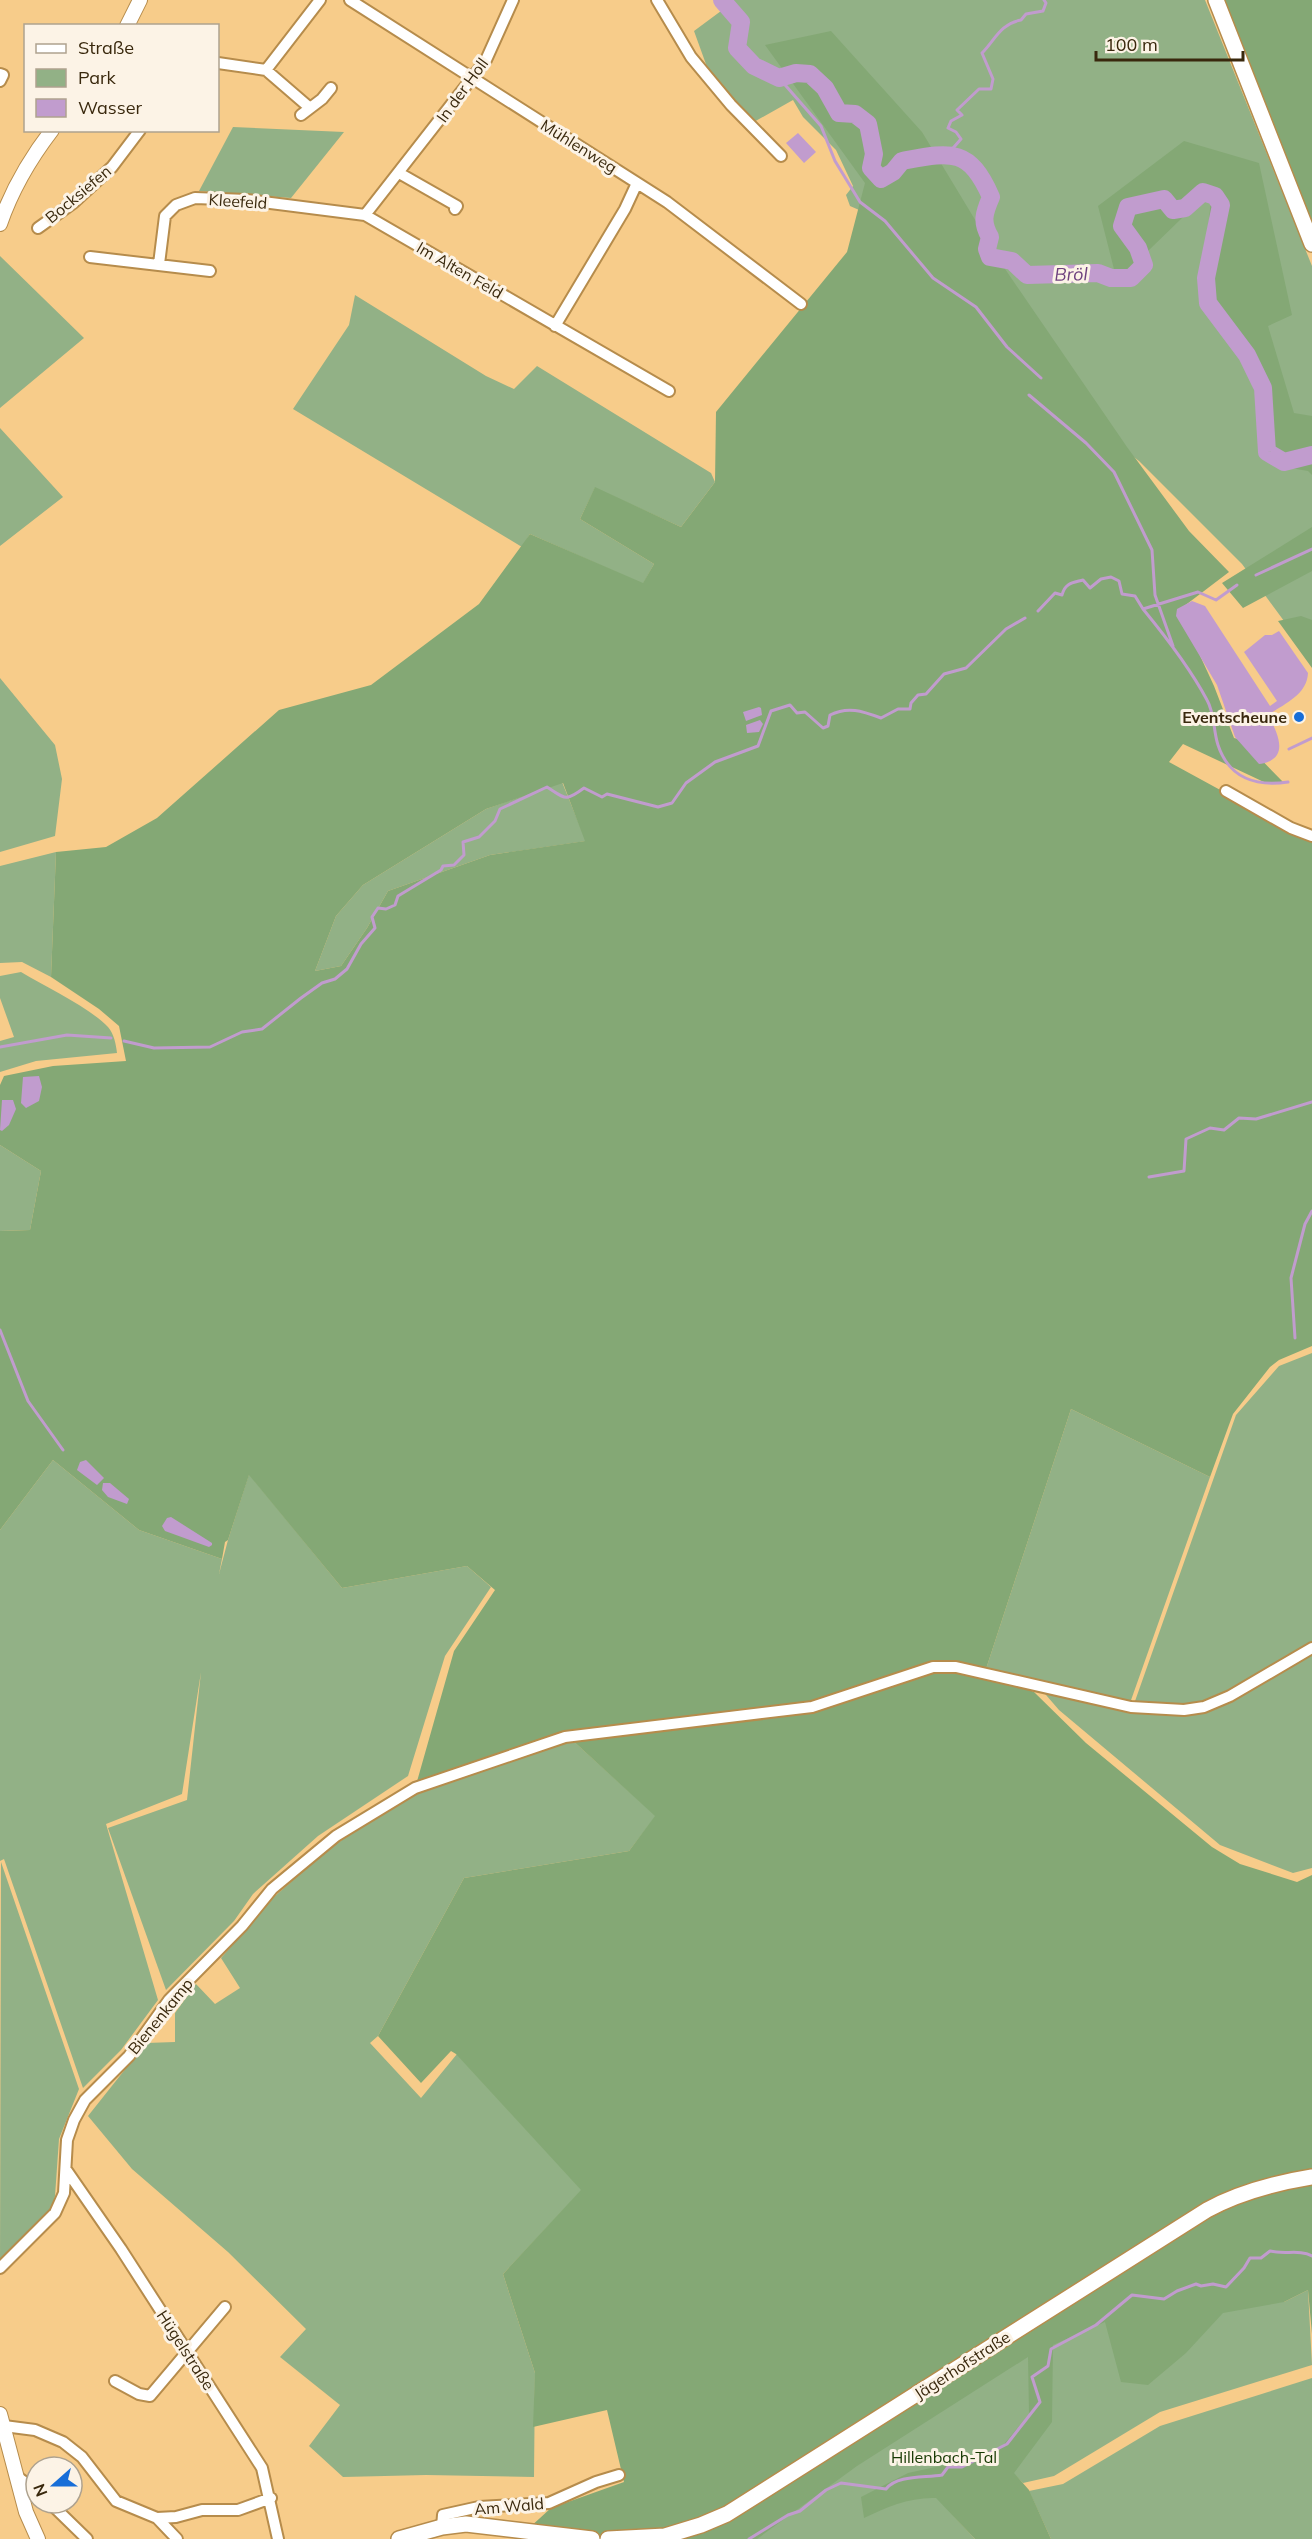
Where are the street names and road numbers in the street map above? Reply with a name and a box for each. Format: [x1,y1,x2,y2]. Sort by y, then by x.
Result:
street label: In der Holl [432,54,492,126]
street label: Mühlenweg [537,115,621,177]
street label: Bocksiefen [41,161,115,227]
street label: Kleefeld [208,189,268,213]
street label: Im Alten Feld [413,237,507,303]
street label: Bienenkamp [123,1974,197,2058]
street label: Hügelstraße [153,2306,219,2394]
street label: Jägerhofstraße [910,2327,1014,2403]
street label: Am Wald [473,2493,545,2519]

